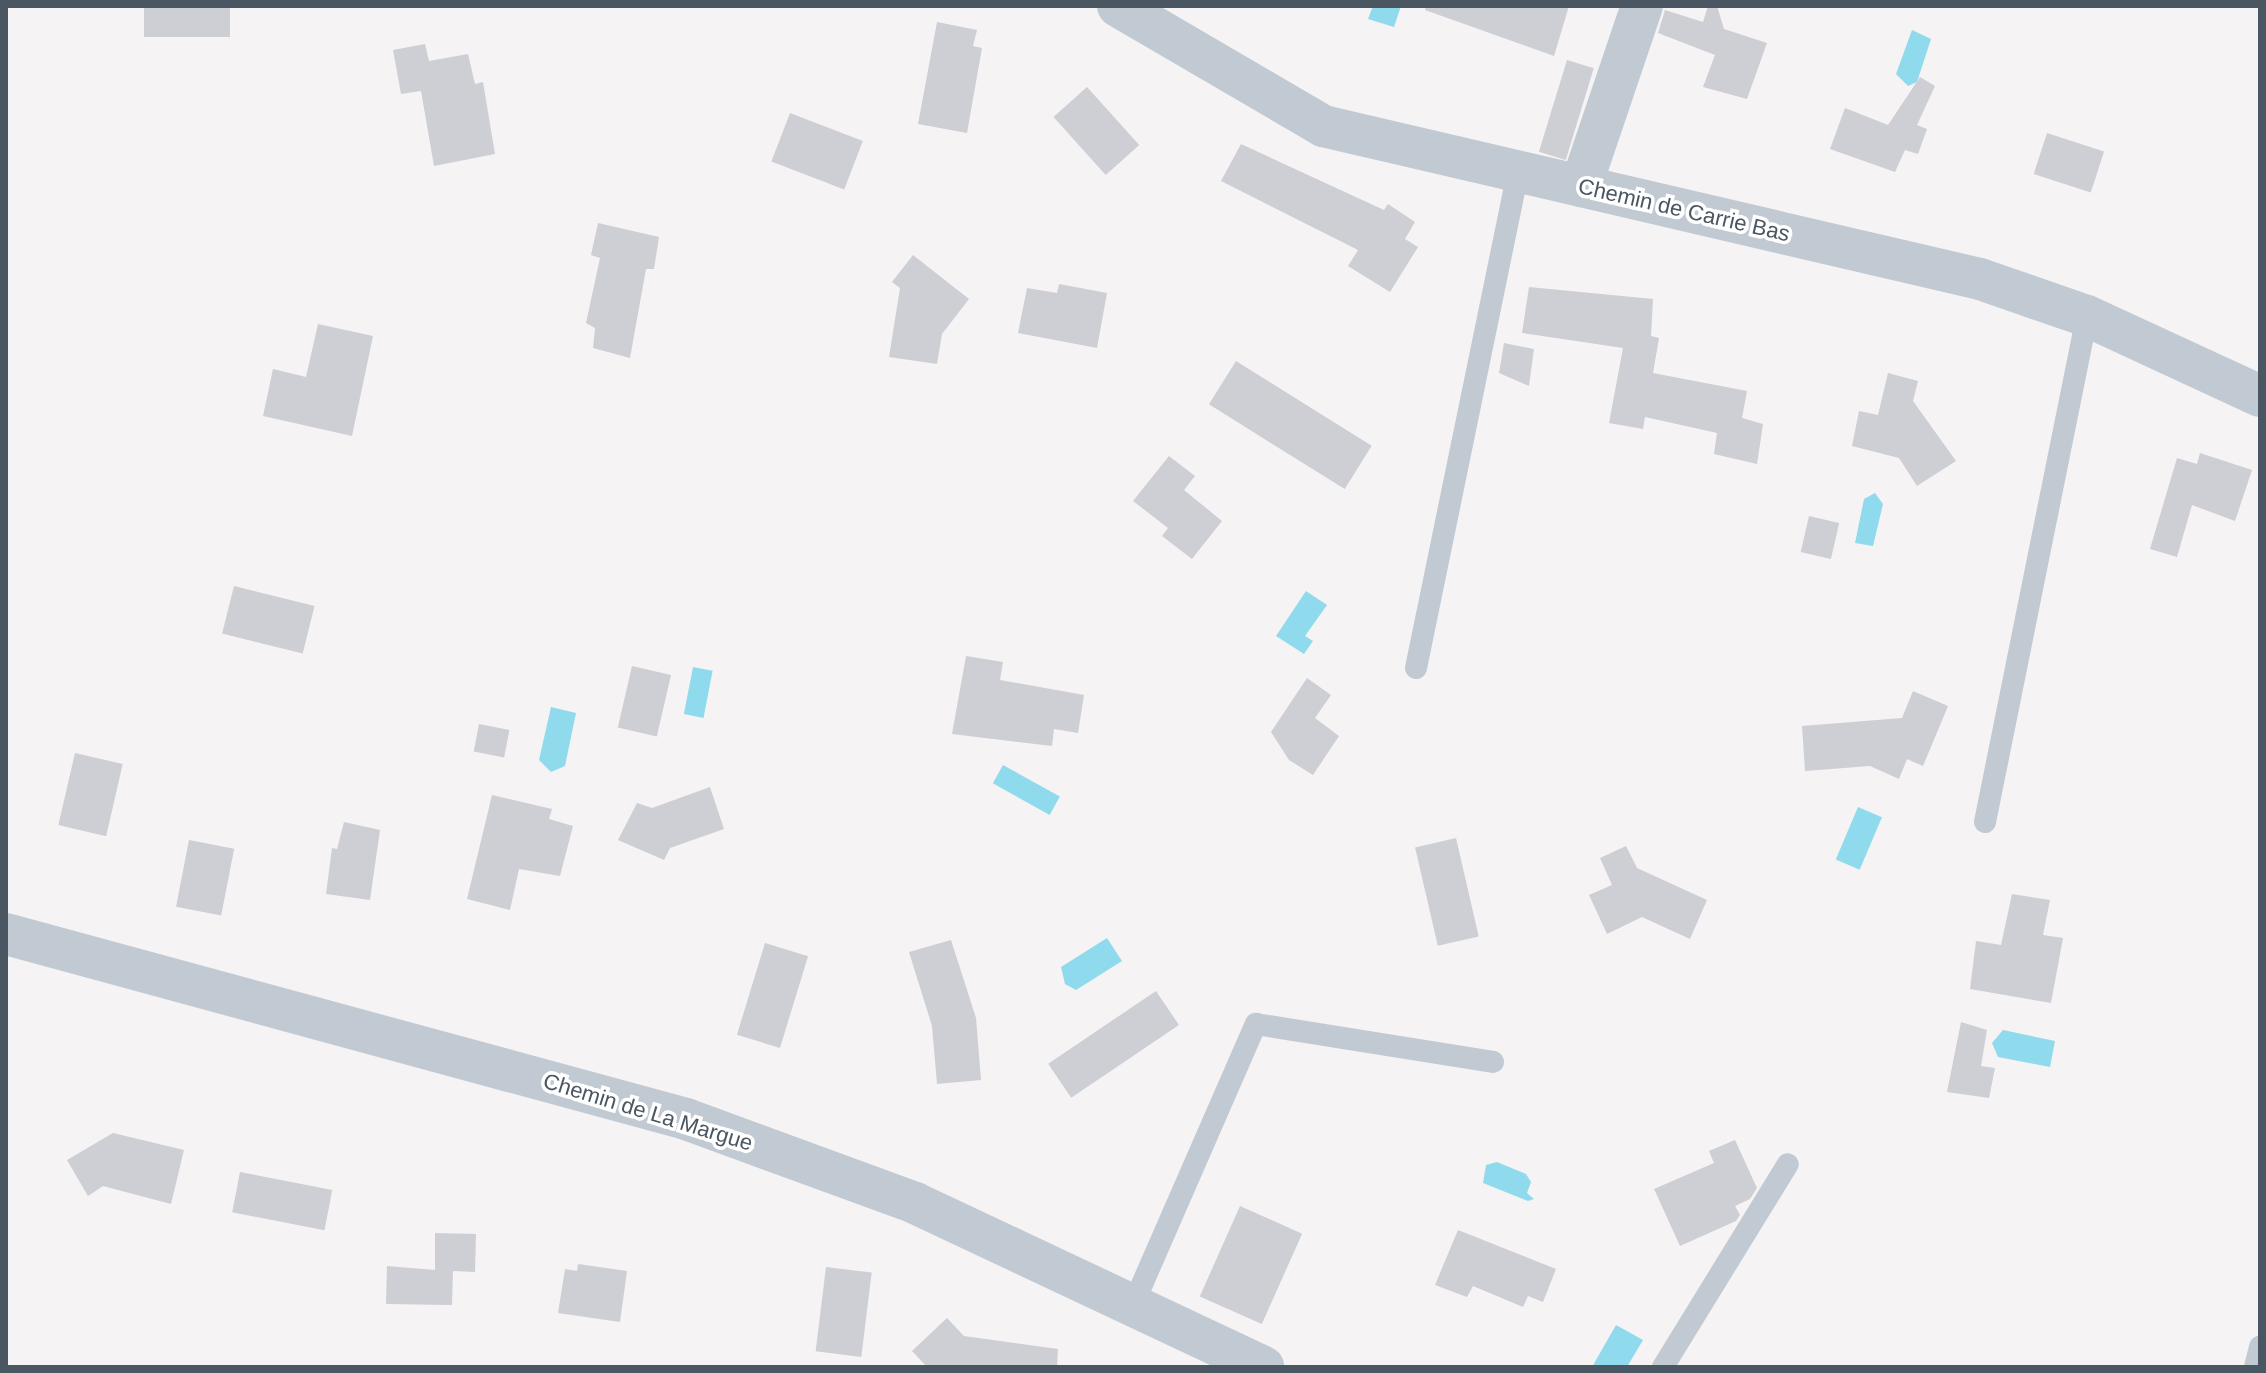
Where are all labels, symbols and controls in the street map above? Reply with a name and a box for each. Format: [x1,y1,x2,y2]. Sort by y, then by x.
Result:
street label: Chemin de Carrie Bas [1576,173,1792,247]
street label: Chemin de La Margue [540,1068,756,1156]

